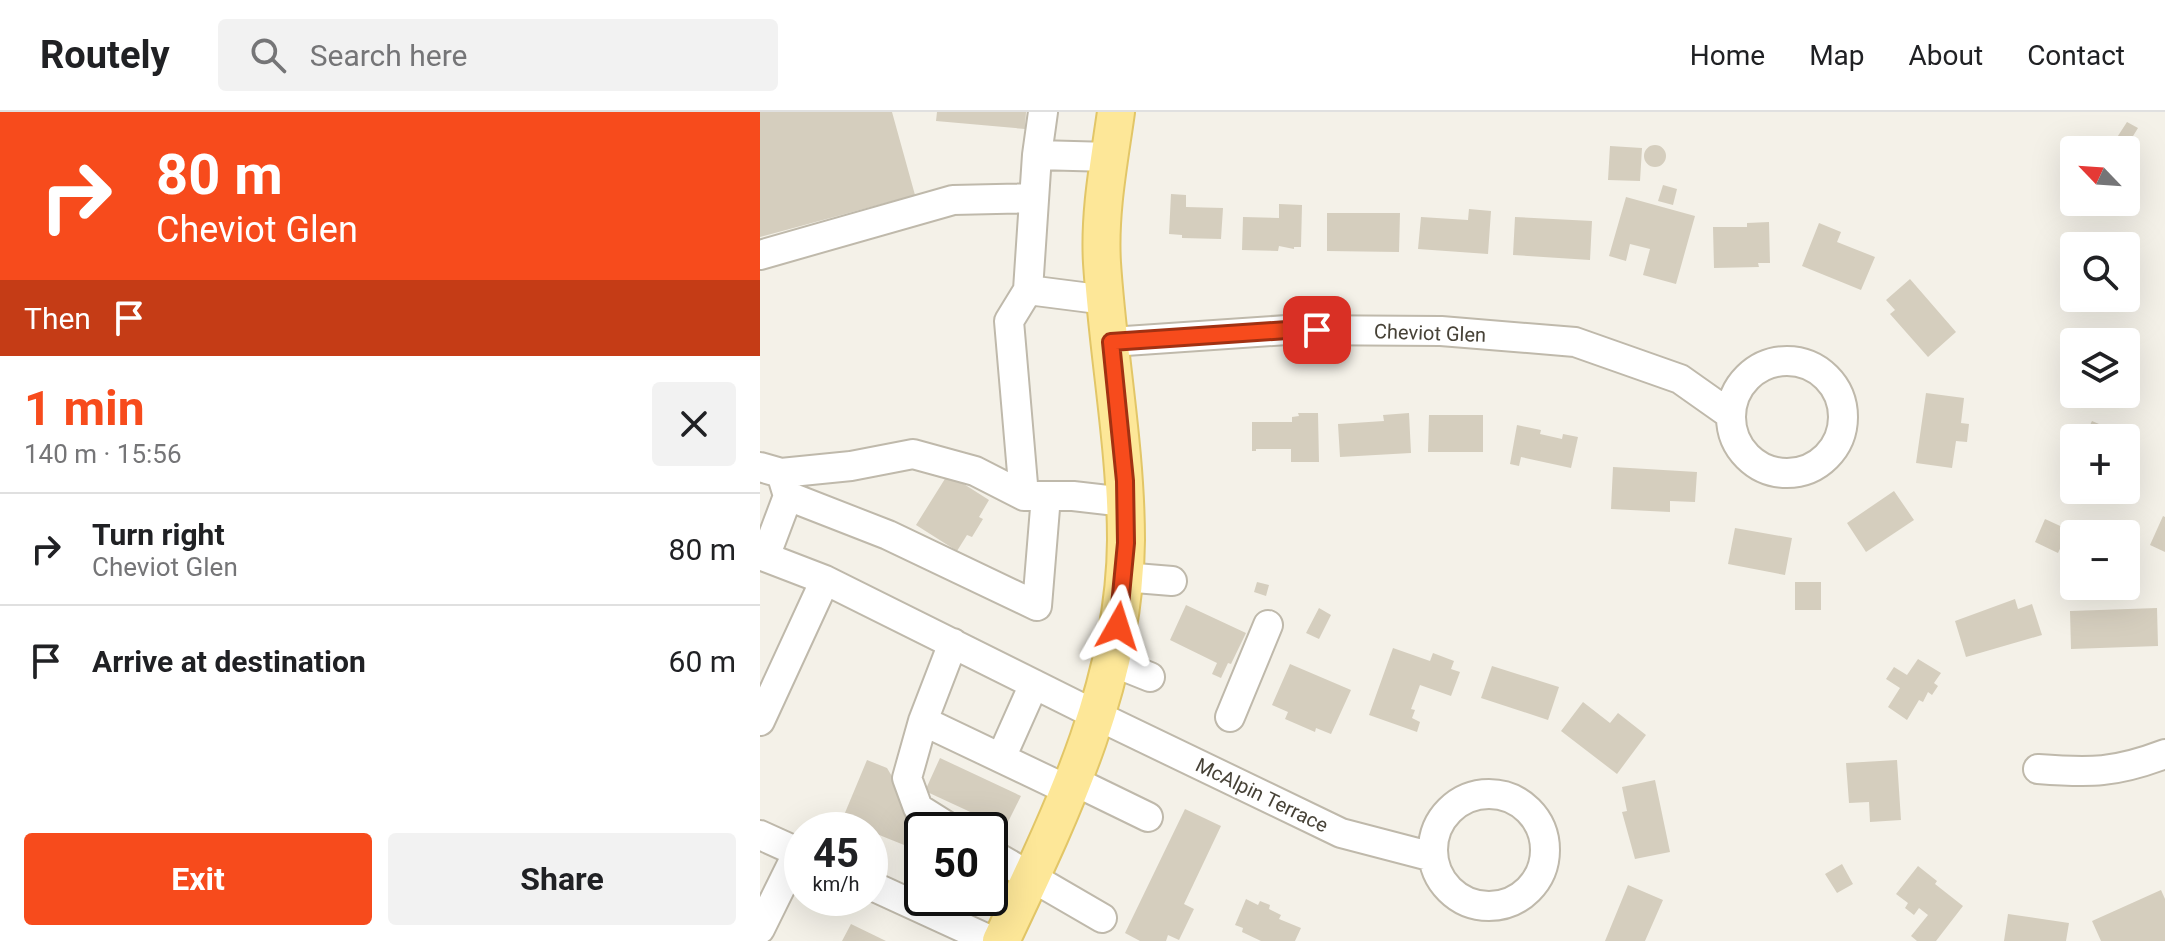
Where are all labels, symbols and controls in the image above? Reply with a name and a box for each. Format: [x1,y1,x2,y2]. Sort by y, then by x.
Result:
search box [218,19,778,91]
text: Routely [40,33,170,77]
icon: search [246,33,290,77]
text: Search here [310,38,467,73]
text: Home [1690,39,1765,72]
text: Map [1809,39,1865,72]
text: About [1909,39,1983,72]
text: Contact [2027,39,2125,72]
north arrow [2060,136,2140,216]
map controls [2060,136,2140,600]
text: 80 m [156,142,283,208]
icon: right [24,144,128,248]
text: Cheviot Glen [156,209,358,251]
button: search [2060,232,2140,312]
icon: arrive [107,296,151,340]
pin [1283,296,1351,364]
text: Then [24,301,91,336]
icon: arrive [1295,308,1339,352]
street label: Cheviot Glen [1374,319,1486,347]
button: layers [2060,328,2140,408]
text: 1 min [24,380,145,437]
button: close [652,382,736,466]
button: + [2060,424,2140,504]
text: 140 m · 15:56 [24,439,182,469]
text: Turn right [92,517,225,552]
button: − [2060,520,2140,600]
icon: right [24,527,68,571]
text: 80 m [669,532,736,567]
text: Cheviot Glen [92,552,238,582]
position arrow [1076,584,1160,668]
icon: arrive [24,639,68,683]
text: Arrive at destination [92,644,366,679]
text: 60 m [669,644,736,679]
street label: McAlpin Terrace [1192,753,1332,837]
speed limit sign: 50 [904,812,1008,916]
text: 45 [813,830,859,877]
button: Exit [24,833,372,925]
button: Share [388,833,736,925]
text: km/h [813,872,859,896]

